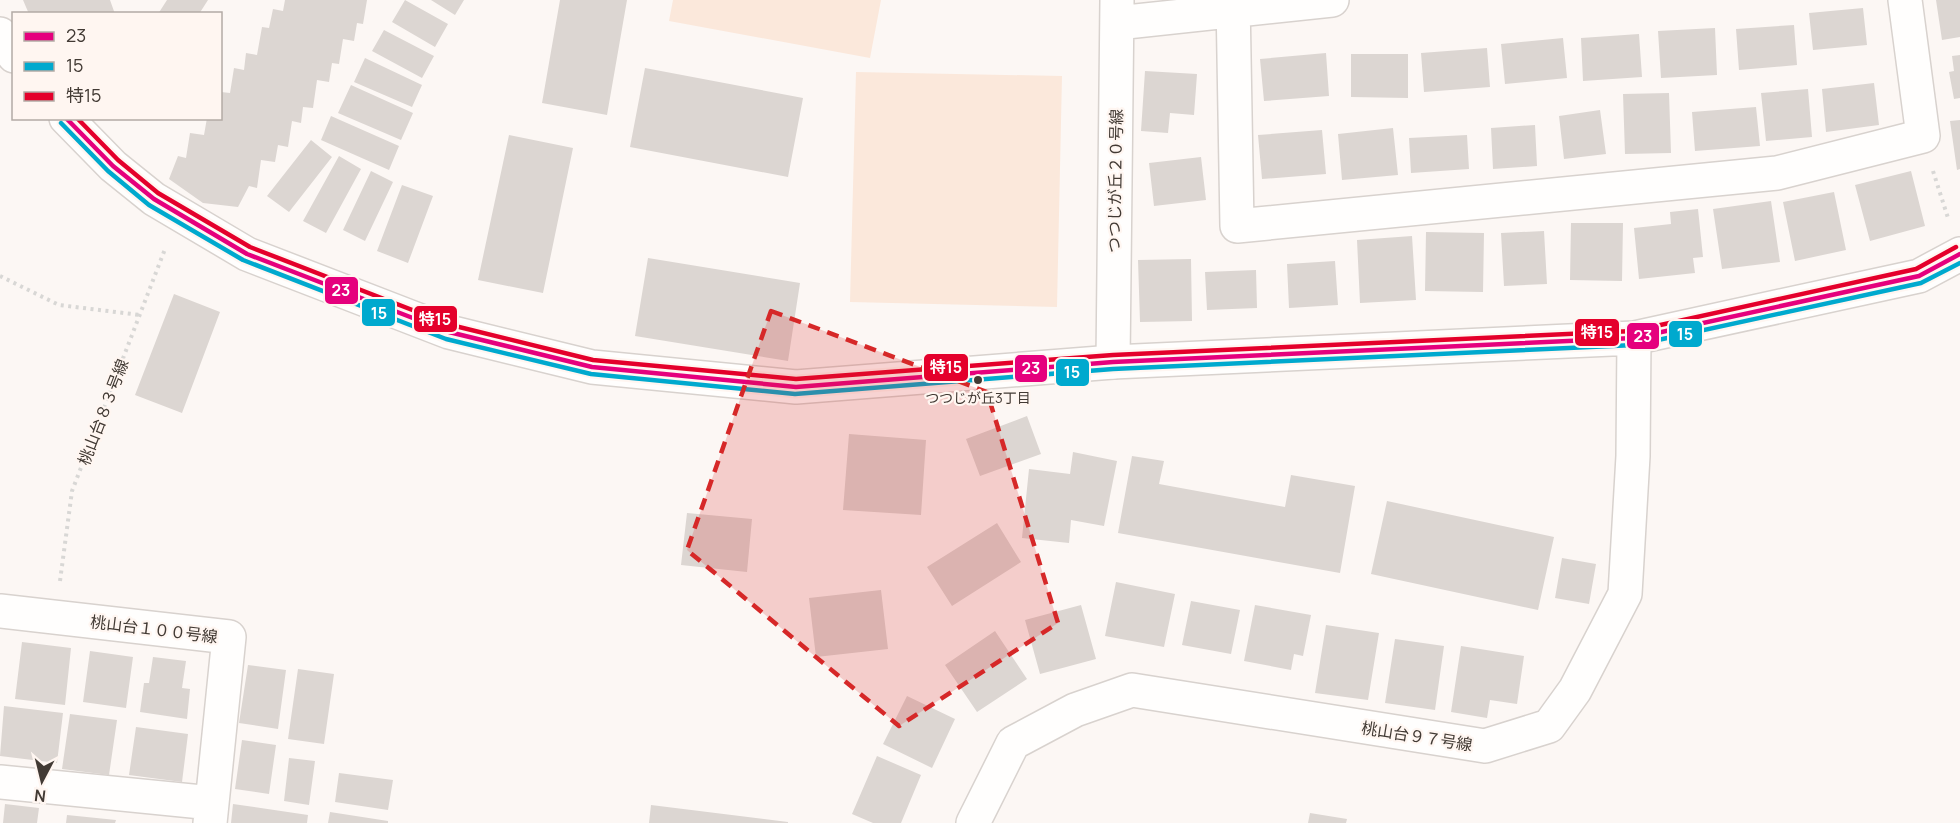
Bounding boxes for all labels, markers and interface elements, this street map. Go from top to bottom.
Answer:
legend [12,12,222,120]
text: 23 [66,23,86,47]
text: 15 [66,53,83,77]
text: 特15 [66,83,101,107]
street label: つつじが丘２０号線 [1103,109,1127,253]
line badge: 23 [324,276,359,305]
text: 23 [332,279,350,301]
line badge: 15 [361,298,396,327]
text: 15 [371,302,387,324]
line badge: 特15 [413,305,458,333]
text: 特15 [419,308,451,330]
line badge: 特15 [1574,318,1620,347]
line badge: 15 [1668,320,1703,348]
text: 特15 [1581,321,1613,343]
line badge: 23 [1626,322,1660,350]
text: 15 [1677,323,1693,345]
text: 23 [1634,325,1652,347]
line badge: 特15 [923,353,969,382]
line badge: 23 [1014,354,1048,383]
street label: 桃山台８３号線 [73,356,133,468]
text: 特15 [930,356,962,378]
text: 23 [1022,357,1040,379]
line badge: 15 [1055,358,1090,387]
text: 15 [1064,361,1080,383]
marker: つつじが丘3丁目 [972,374,984,386]
place label: つつじが丘3丁目 [925,388,1031,407]
street label: 桃山台１００号線 [89,610,219,648]
street label: 桃山台９７号線 [1360,716,1474,756]
north arrow [12,751,72,811]
text: N [33,784,47,808]

